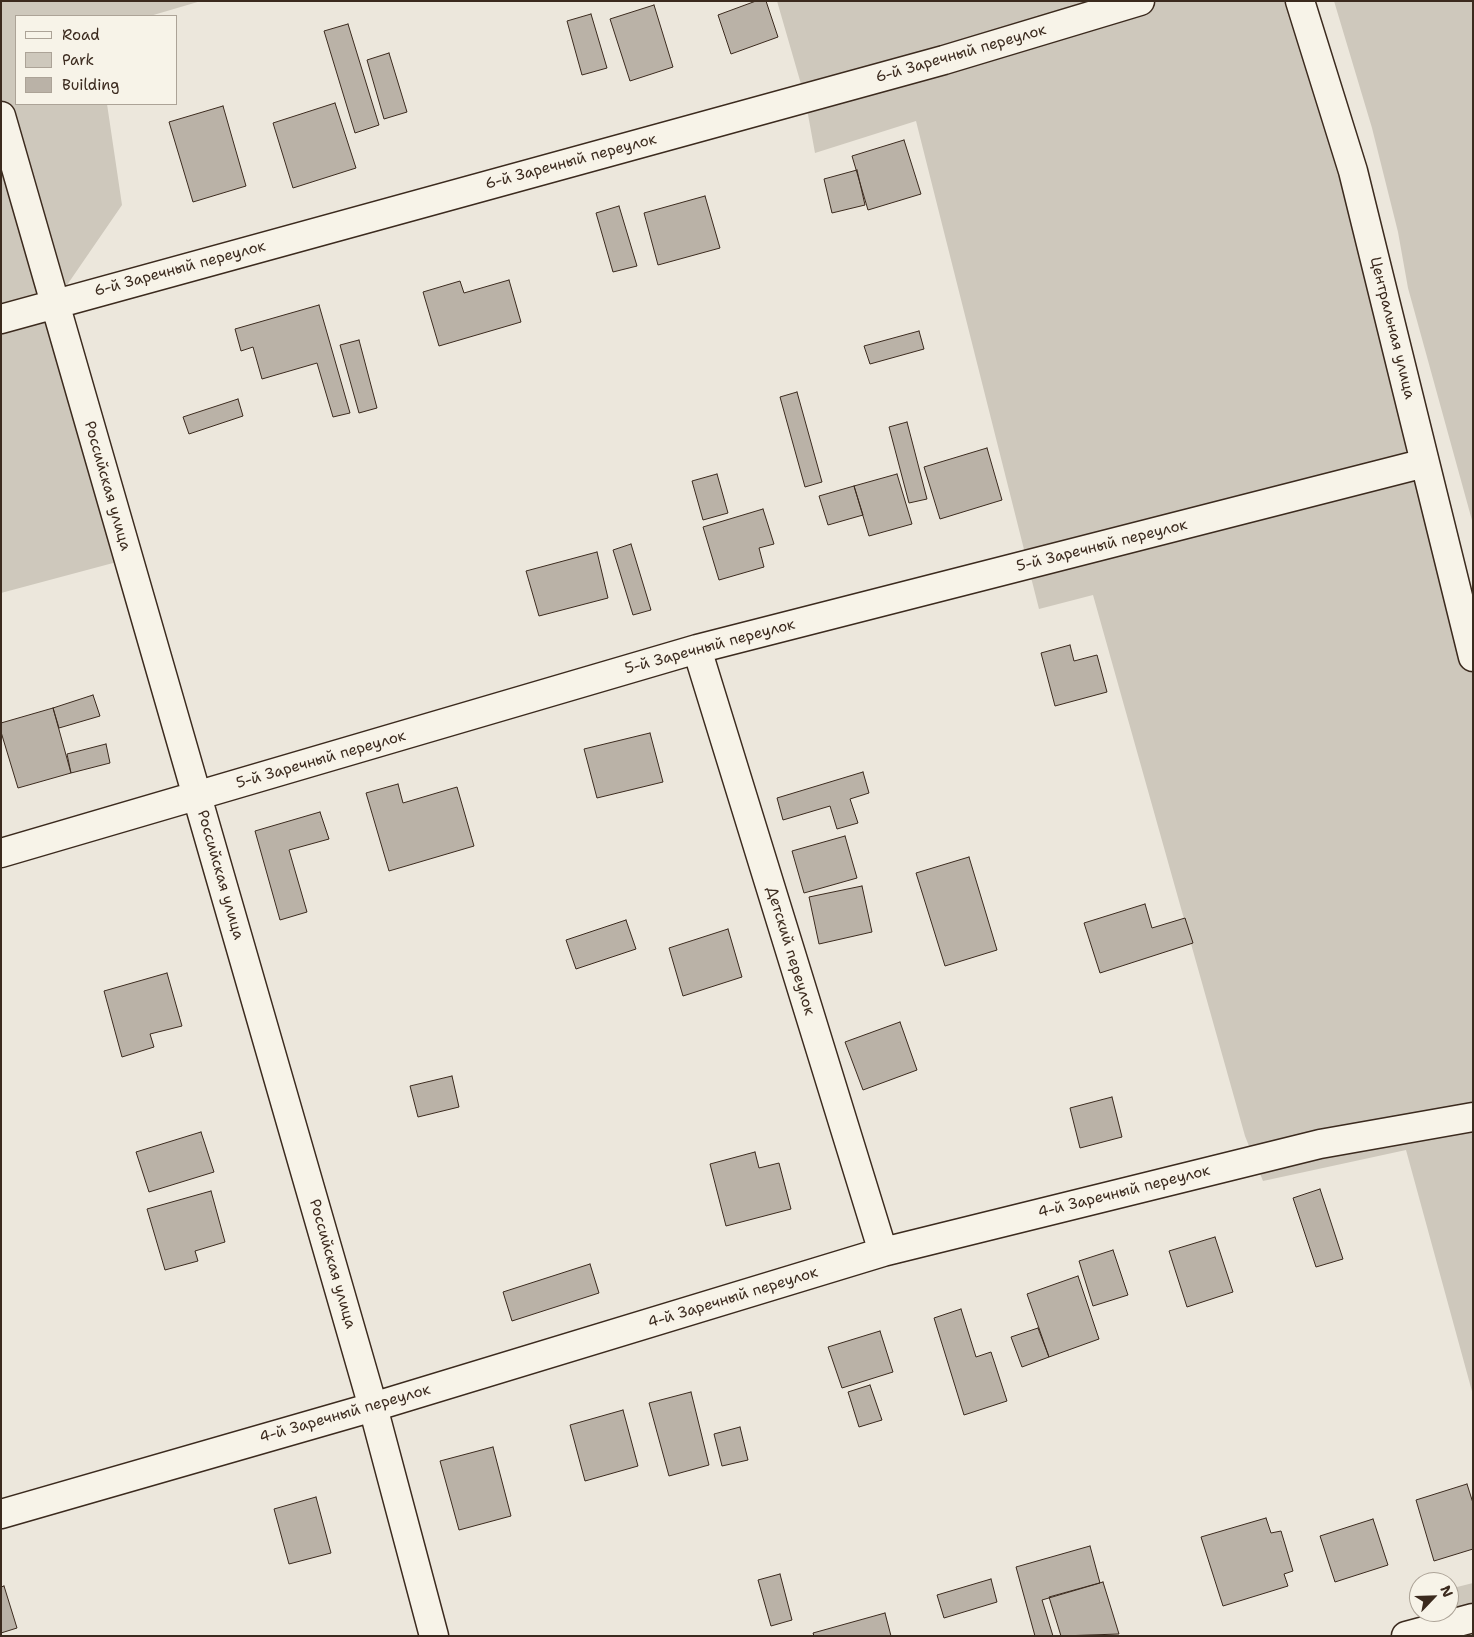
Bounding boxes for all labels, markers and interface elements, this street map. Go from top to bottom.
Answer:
legend [15,15,178,105]
street label: 6-й Заречный переулок [874,21,1048,87]
text: Road [62,25,100,45]
text: Park [62,50,94,70]
text: Building [62,75,119,95]
street label: 6-й Заречный переулок [483,130,659,194]
street label: 6-й Заречный переулок [92,237,268,301]
street label: Центральная улица [1366,255,1418,401]
street label: Российская улица [80,419,134,553]
street label: 5-й Заречный переулок [1015,516,1189,576]
street label: 5-й Заречный переулок [623,616,797,678]
street label: 5-й Заречный переулок [234,727,408,793]
street label: Российская улица [193,808,247,942]
street label: Детский переулок [762,885,818,1017]
street label: 4-й Заречный переулок [1036,1162,1212,1222]
street label: Российская улица [305,1197,359,1331]
street label: 4-й Заречный переулок [646,1264,820,1332]
street label: 4-й Заречный переулок [258,1381,432,1447]
north arrow [1409,1572,1459,1622]
text: N [1436,1583,1457,1600]

